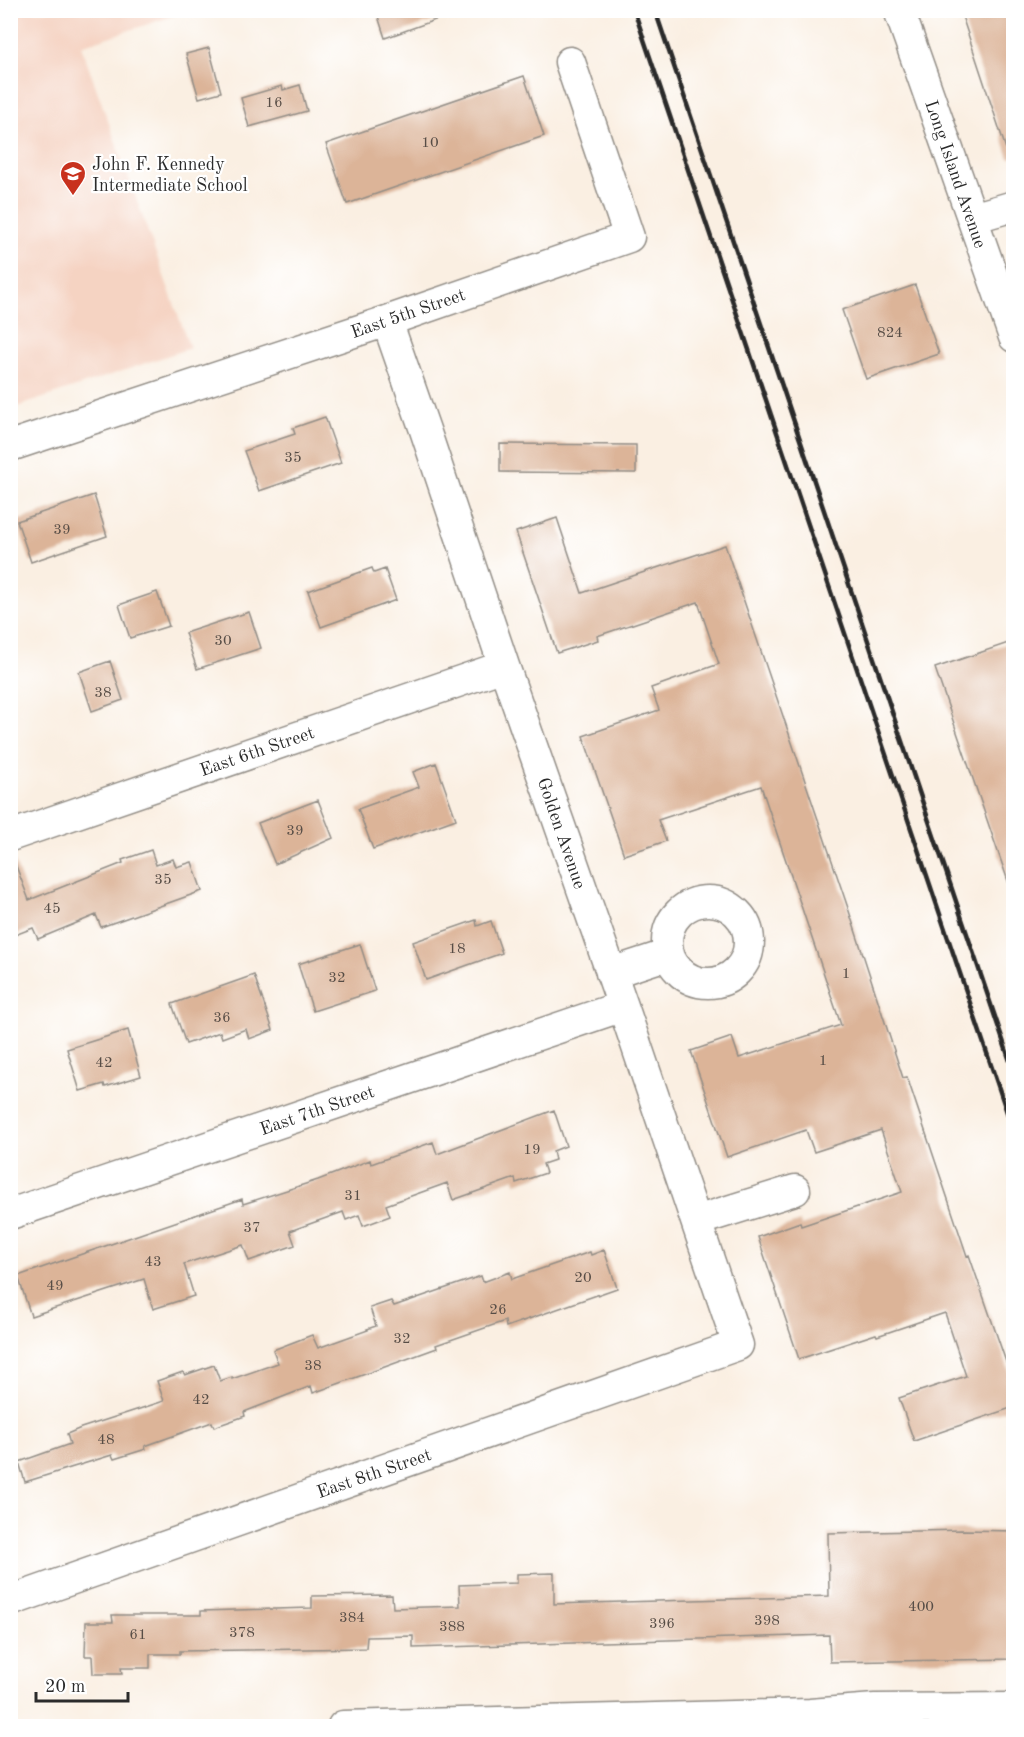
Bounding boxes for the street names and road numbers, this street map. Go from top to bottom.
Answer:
street label: Long Island Avenue [921,98,989,251]
street label: East 5th Street [349,286,468,342]
street label: East 6th Street [198,724,317,780]
street label: Golden Avenue [534,775,589,891]
street label: East 7th Street [258,1083,377,1139]
street label: East 8th Street [315,1446,434,1502]

